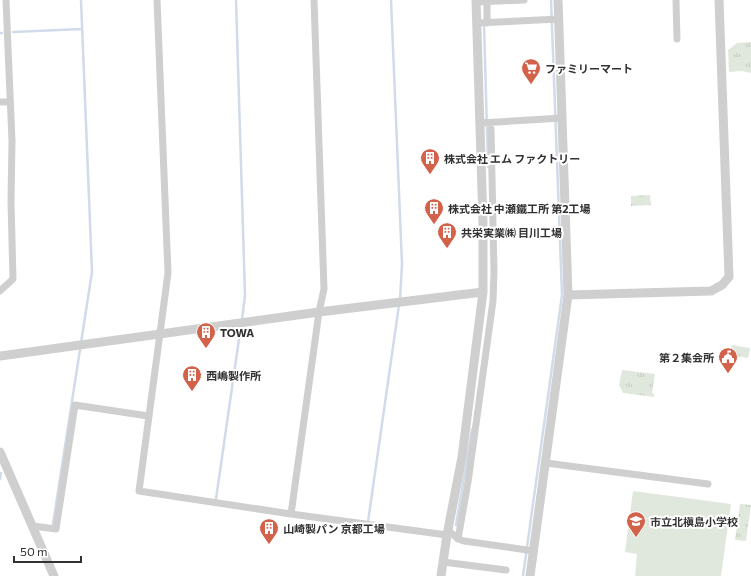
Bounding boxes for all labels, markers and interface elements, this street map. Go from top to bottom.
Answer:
supermarket icon: ファミリーマート [520,57,542,85]
place label: ファミリーマート [545,62,633,75]
building icon: 株式会社 エム ファクトリー [419,147,441,175]
place label: 株式会社 エム ファクトリー [444,152,580,165]
building icon: 株式会社 中瀬鐵工所 第2工場 [423,197,445,225]
place label: 株式会社 中瀬鐵工所 第2工場 [448,202,590,215]
building icon: 共栄実業㈱ 目川工場 [436,221,458,249]
place label: 共栄実業㈱ 目川工場 [461,226,562,239]
building icon: TOWA [195,321,217,349]
place label: TOWA [220,326,254,339]
public building icon: 第２集会所 [717,346,739,374]
place label: 第２集会所 [659,351,714,364]
building icon: 西嶋製作所 [181,364,203,392]
place label: 西嶋製作所 [206,369,261,382]
school or university icon: 市立北槇島小学校 [625,510,647,538]
place label: 市立北槇島小学校 [650,515,738,528]
building icon: 山崎製パン 京都工場 [258,517,280,545]
place label: 山崎製パン 京都工場 [283,522,385,535]
scale bar [14,538,81,564]
text: 50 m [20,544,48,558]

